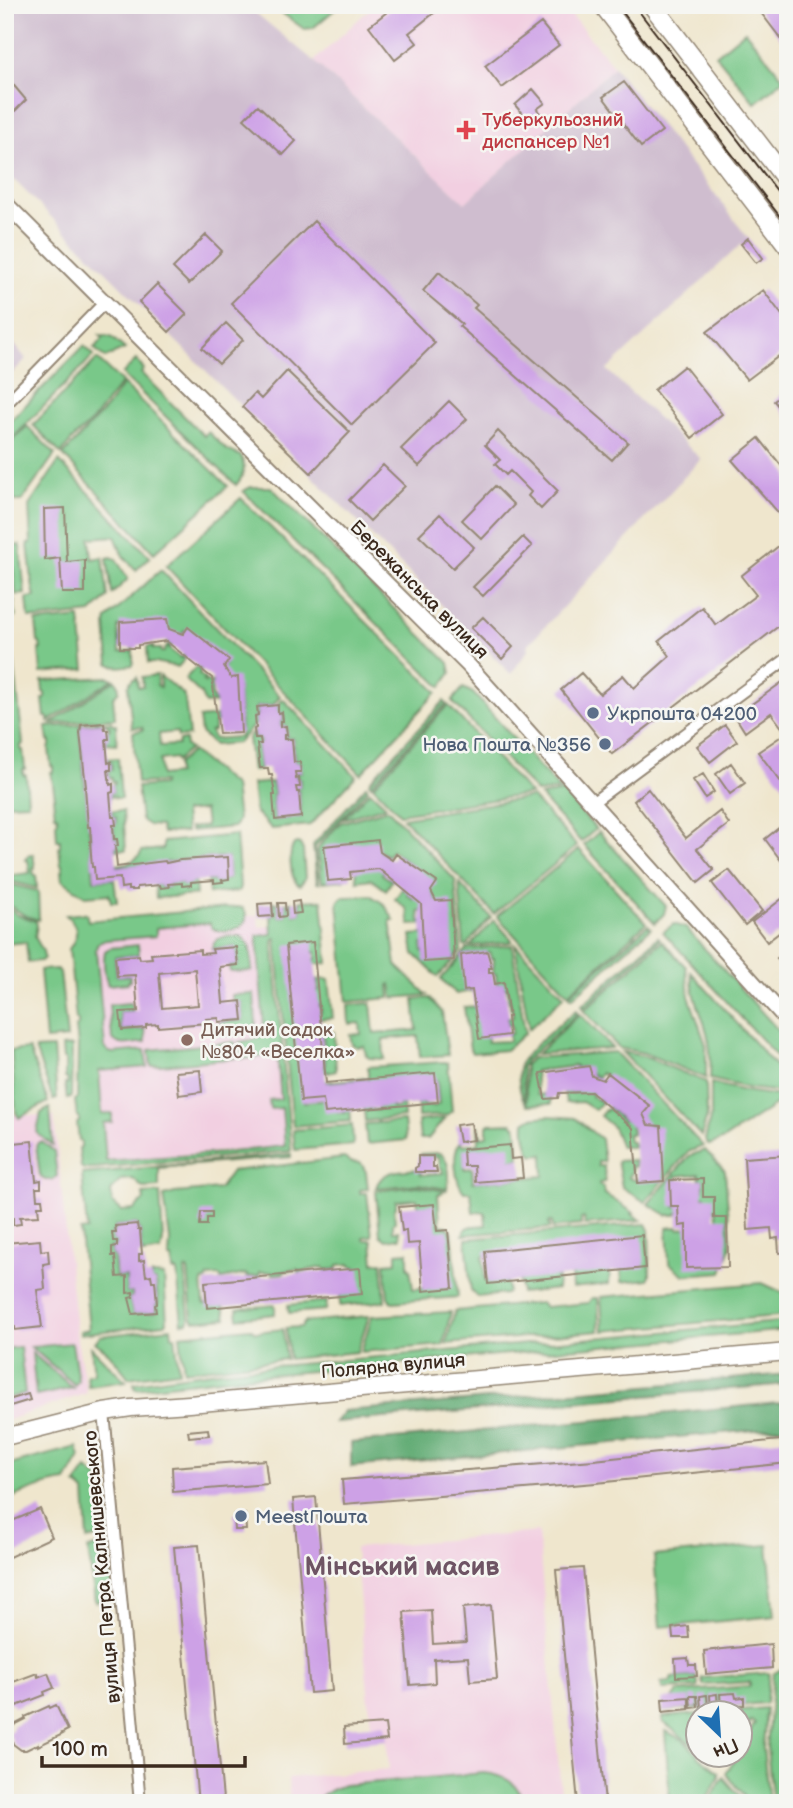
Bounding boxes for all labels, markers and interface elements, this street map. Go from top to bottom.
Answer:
place label: Туберкульозний диспансер №1 [482,109,624,154]
marker: Туберкульозний диспансер №1 [456,120,476,140]
street label: Бережанська вулиця [345,516,493,664]
place label: Укрпошта 04200 [607,703,757,726]
marker: Укрпошта 04200 [585,705,601,721]
place label: Нова Пошта №356 [423,734,591,757]
marker: Нова Пошта №356 [597,736,613,752]
place label: Дитячий садок №804 «Веселка» [201,1019,355,1064]
marker: Дитячий садок №804 «Веселка» [179,1032,195,1048]
street label: Полярна вулиця [320,1349,466,1384]
street label: вулиця Петра Калнишевського [79,1429,126,1704]
place label: MeestПошта [255,1506,368,1529]
marker: MeestПошта [233,1508,249,1524]
district label: Мінський масив [304,1552,500,1583]
north arrow [684,1700,754,1770]
scale bar [42,1724,245,1768]
text: Пн [709,1732,742,1764]
text: 100 m [52,1737,108,1762]

